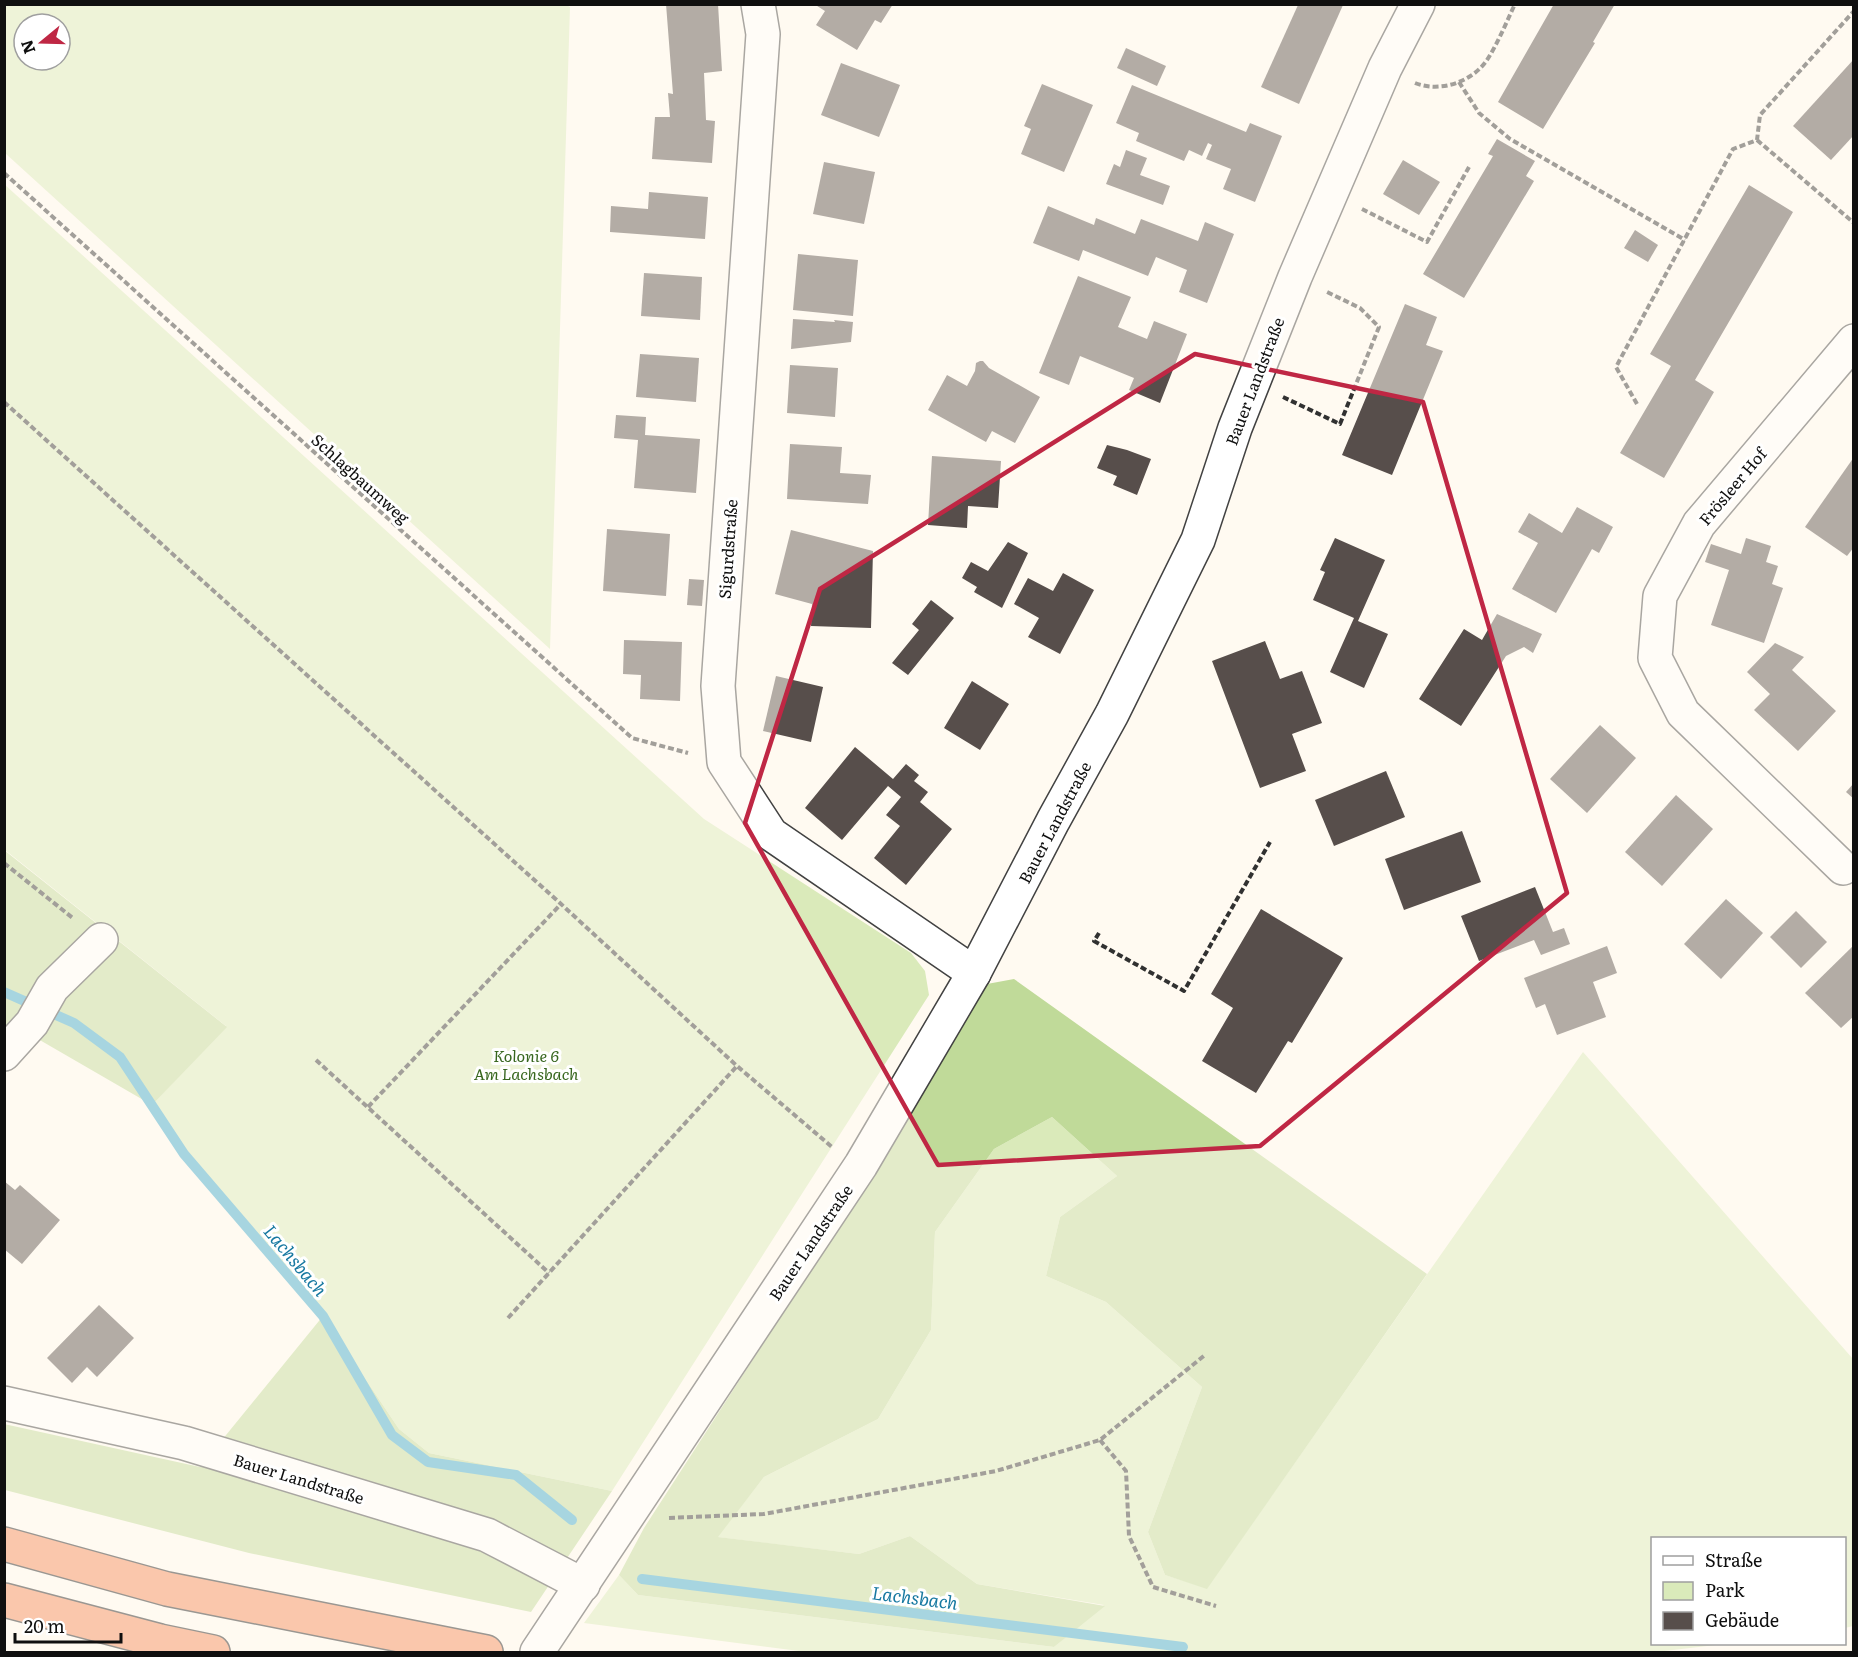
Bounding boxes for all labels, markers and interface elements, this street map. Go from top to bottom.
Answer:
north arrow [12,12,72,72]
text: N [13,37,40,57]
street label: Bauer Landstraße [1219,314,1289,448]
street label: Schlagbaumweg [307,427,415,529]
street label: Frösleer Hof [1692,441,1773,530]
street label: Sigurdstraße [712,498,742,600]
street label: Bauer Landstraße [1012,757,1096,887]
park label: Kolonie 6 Am Lachsbach [474,1043,579,1085]
street label: Bauer Landstraße [762,1179,858,1305]
water label: Lachsbach [258,1218,334,1302]
street label: Bauer Landstraße [231,1447,367,1509]
legend [1651,1537,1846,1645]
text: Straße [1705,1546,1762,1573]
text: Park [1705,1576,1746,1603]
water label: Lachsbach [871,1578,960,1616]
scale bar [15,1606,122,1644]
text: Gebäude [1705,1606,1779,1633]
text: 20 m [24,1612,65,1639]

